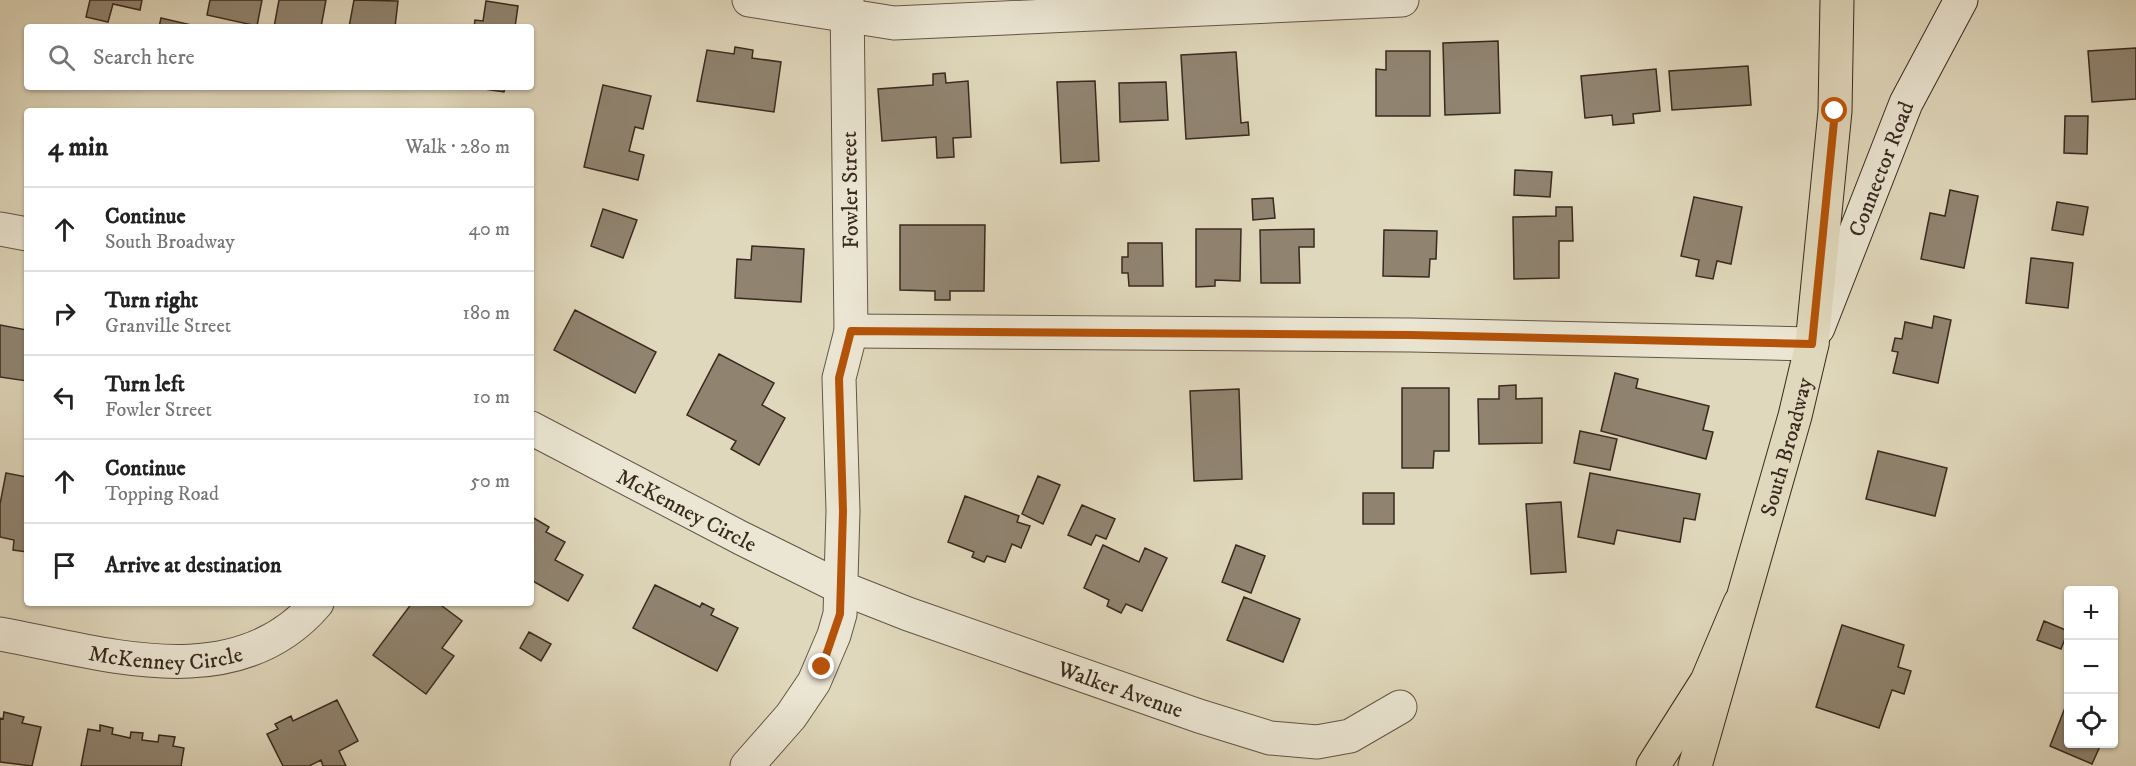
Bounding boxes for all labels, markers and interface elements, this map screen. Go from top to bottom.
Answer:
search box [24,24,534,90]
icon: search [45,41,78,74]
text: Search here [93,44,195,71]
route start [1821,97,1847,123]
street label: Connector Road [1843,98,1920,241]
text: 4 min [48,131,108,164]
street label: Fowler Street [836,131,865,249]
text: Walk · 280 m [405,135,510,160]
text: Continue [105,203,186,230]
icon: ahead [48,213,81,246]
text: 40 m [468,217,510,242]
text: South Broadway [105,230,235,255]
text: Turn right [105,287,198,314]
icon: right [48,297,81,330]
text: 180 m [463,301,510,326]
text: Granville Street [105,314,231,339]
text: Turn left [105,371,185,398]
street label: South Broadway [1755,374,1819,520]
icon: left [48,381,81,414]
text: 10 m [473,385,510,410]
text: Fowler Street [105,398,212,423]
text: Continue [105,455,186,482]
street label: McKenney Circle [612,463,761,559]
icon: ahead [48,465,81,498]
text: 50 m [470,469,510,494]
text: Topping Road [105,482,219,507]
icon: arrive [48,549,81,582]
text: Arrive at destination [105,552,282,579]
map controls [2064,586,2118,748]
button: + [2064,586,2118,640]
street label: McKenney Circle [87,640,246,676]
button: − [2064,640,2118,694]
route end [808,653,834,679]
street label: Walker Avenue [1053,655,1186,724]
button: locate [2064,694,2118,748]

